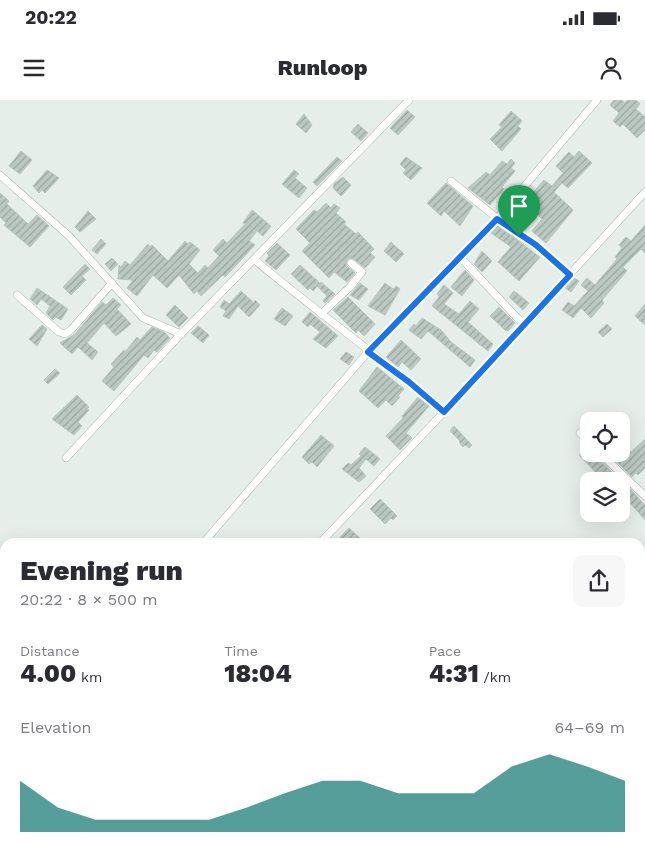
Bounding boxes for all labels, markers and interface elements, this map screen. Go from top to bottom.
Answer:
text: 20:22 [25,6,77,29]
icon: menu [20,54,48,82]
icon: person [597,54,625,82]
text: Runloop [277,55,368,80]
pin [498,185,540,236]
icon: arrive [505,192,533,220]
map controls [580,412,630,522]
button: locate [580,412,630,462]
button: layers [580,472,630,522]
text: Evening run [20,554,183,587]
button: share [573,555,625,607]
text: 20:22 · 8 × 500 m [20,590,158,609]
text: Distance [20,643,80,659]
text: Time [224,643,258,659]
text: Pace [429,643,461,659]
text: 4.00 [20,659,76,688]
text: 18:04 [224,659,292,688]
text: 4:31 [429,659,479,688]
text: km [76,669,102,685]
text: /km [479,669,511,685]
text: Elevation [20,718,91,737]
text: 64–69 m [555,718,625,737]

